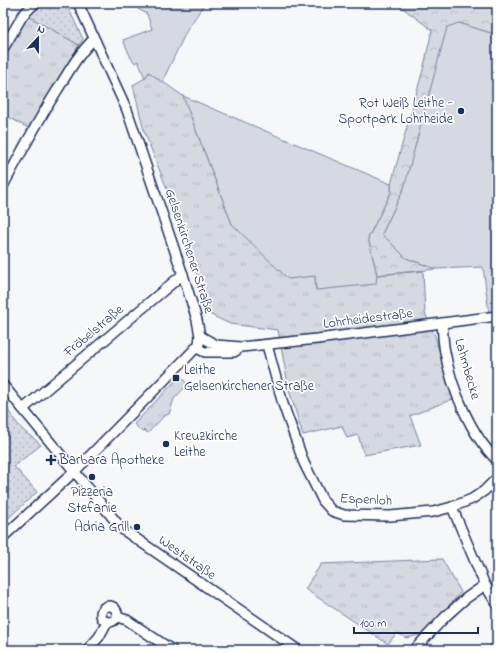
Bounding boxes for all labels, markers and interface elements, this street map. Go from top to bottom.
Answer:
north arrow [18,18,58,58]
text: N [35,21,48,38]
place label: Rot Weiß Leithe - Sportpark Lohrheide [338,93,454,130]
marker: Rot Weiß Leithe - Sportpark Lohrheide [456,106,466,116]
street label: Gelsenkirchener Straße [159,186,219,317]
street label: Fröbelstraße [59,299,129,363]
street label: Lohrheidestraße [322,303,415,335]
street label: Lahmbecke [448,336,486,403]
place label: Leithe Gelsenkirchener Straße [184,360,315,397]
marker: Leithe Gelsenkirchener Straße [171,373,181,383]
place label: Kreuzkirche Leithe [174,426,238,463]
marker: Kreuzkirche Leithe [161,439,171,449]
place label: Barbara Apotheke [58,450,165,471]
marker: Barbara Apotheke [46,455,56,465]
marker: Pizzeria Stefanie [87,472,97,482]
place label: Pizzeria Stefanie [67,482,118,519]
street label: Espenloh [339,488,393,512]
place label: Adria Grill [74,517,129,538]
marker: Adria Grill [132,522,142,532]
street label: Weststraße [154,530,221,586]
scale bar [354,609,478,635]
text: 100 m [360,615,387,633]

